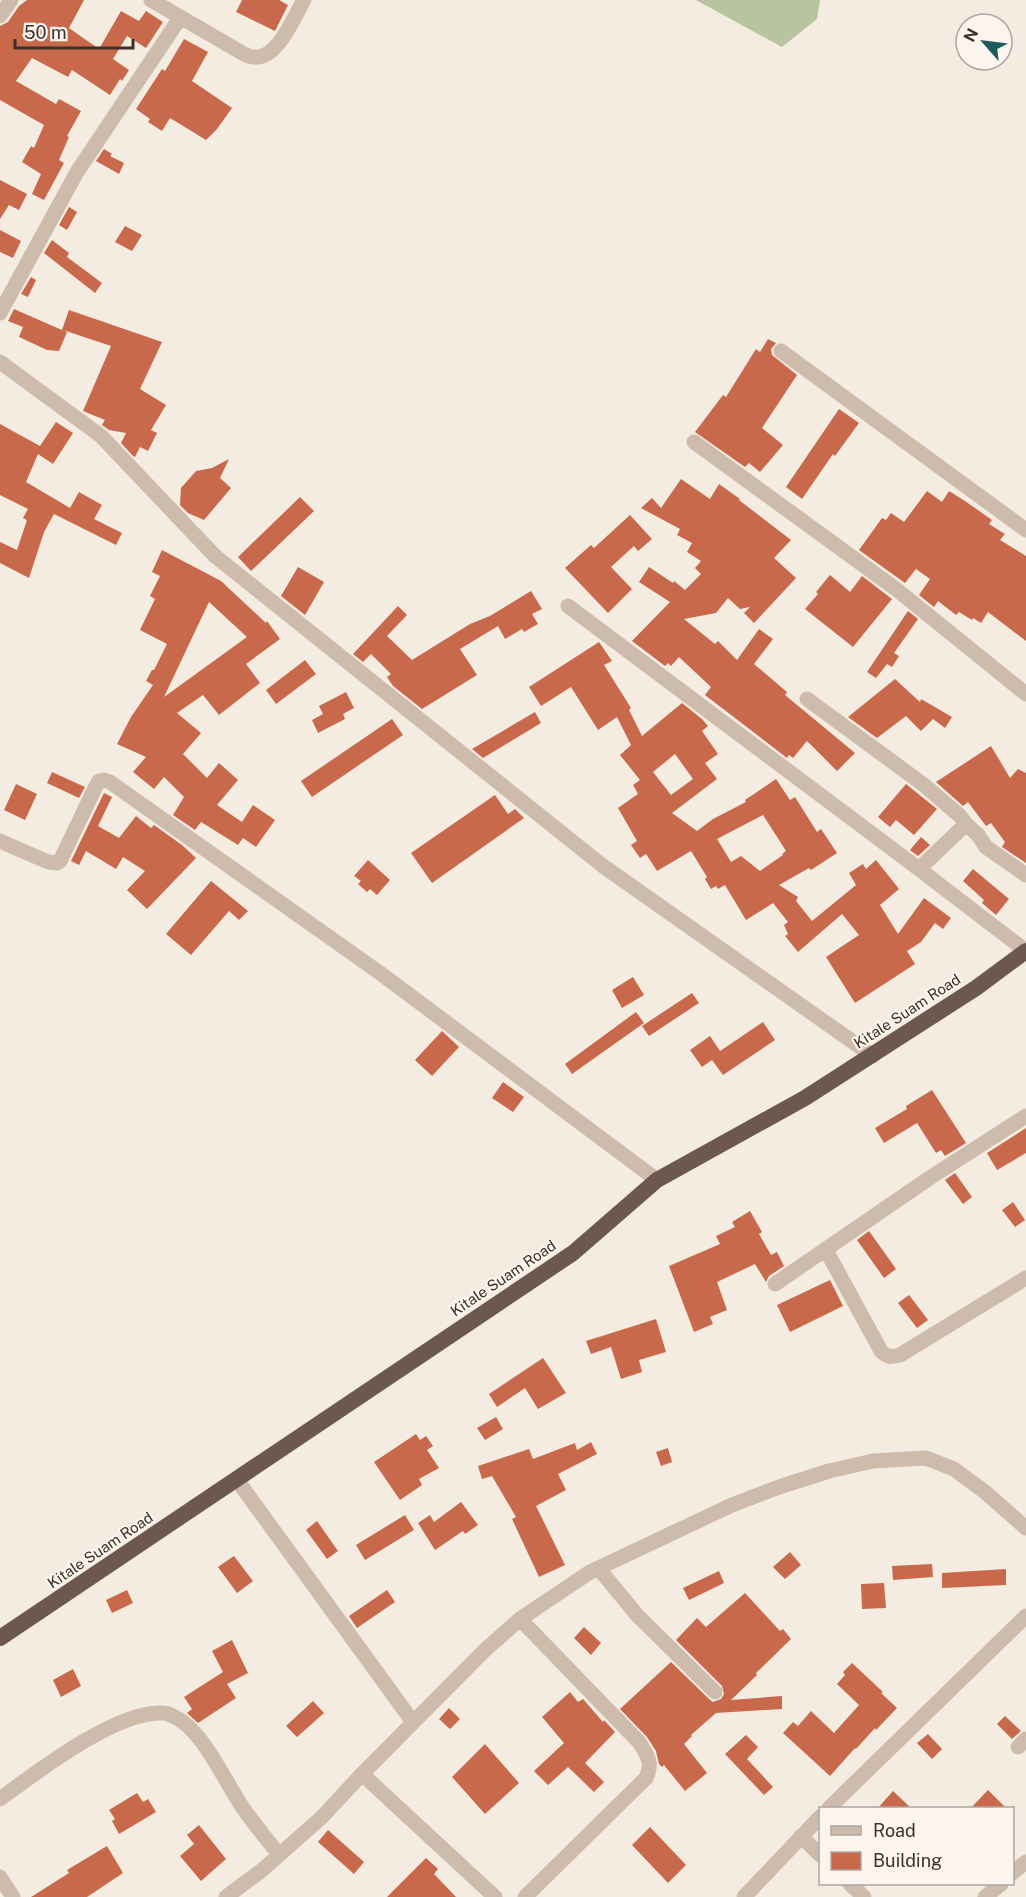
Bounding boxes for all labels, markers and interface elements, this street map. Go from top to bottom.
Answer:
scale bar [15,12,134,50]
north arrow [954,12,1014,72]
text: 50 m [24,22,67,43]
text: N [960,25,983,45]
street label: Kitale Suam Road [851,970,963,1052]
street label: Kitale Suam Road [447,1236,559,1320]
street label: Kitale Suam Road [44,1508,156,1592]
legend [819,1807,1014,1885]
text: Road [873,1820,916,1841]
text: Building [873,1850,942,1871]

